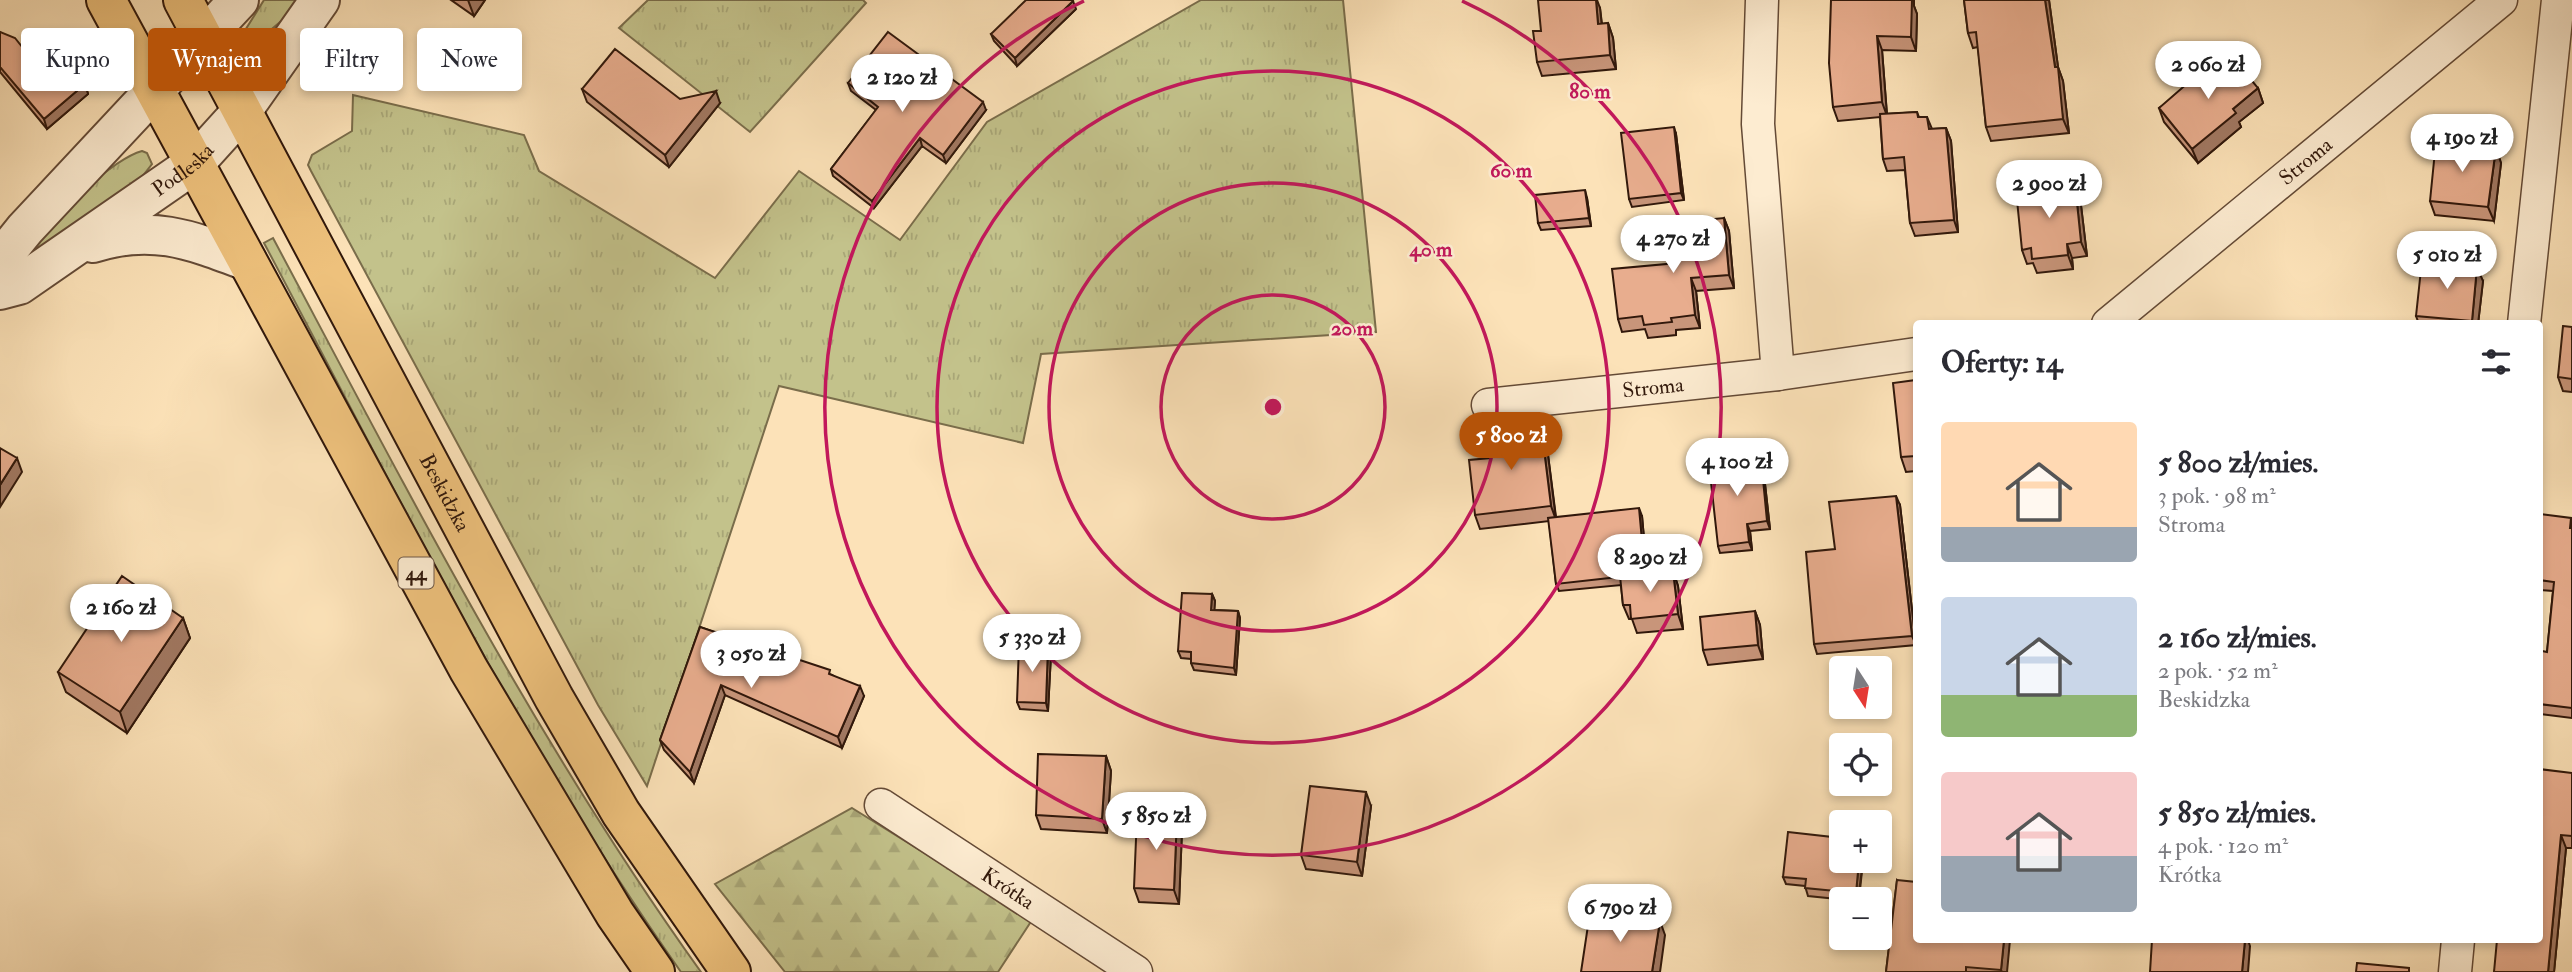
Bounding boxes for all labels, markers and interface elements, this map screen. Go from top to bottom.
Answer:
chip: Kupno [21,28,134,91]
chip: Wynajem [148,28,286,91]
chip: Filtry [300,28,403,91]
chip: Nowe [417,28,522,91]
pin: 2 060 zł [2136,42,2280,101]
text: 2 060 zł [2171,49,2245,78]
pin: 2 120 zł [830,54,974,114]
text: 2 120 zł [867,62,937,91]
text: 80 m [1569,78,1611,105]
pin: 4 190 zł [2390,114,2534,174]
text: 4 190 zł [2427,122,2497,151]
street label: Stroma [2274,131,2338,191]
street label: Podleska [147,138,220,203]
text: 60 m [1490,157,1533,184]
pin: 2 900 zł [1977,160,2121,220]
text: 2 900 zł [2012,168,2086,197]
pin: 4 270 zł [1601,216,1745,275]
text: 4 270 zł [1637,223,1709,252]
pin: 5 010 zł [2375,232,2519,291]
text: 40 m [1409,236,1453,263]
text: 5 010 zł [2413,239,2481,268]
text: 20 m [1331,315,1374,342]
icon: filters [2477,343,2515,381]
text: Oferty: 14 [1941,344,2062,381]
street label: Stroma [1621,371,1685,405]
centre of rings [1261,395,1285,419]
pin: 5 800 zł [1439,412,1583,472]
text: 5 800 zł [1475,420,1547,449]
pin: 4 100 zł [1665,438,1809,498]
text: 5 800 zł/mies. [2158,444,2318,481]
text: 4 100 zł [1702,446,1772,475]
street label: Beskidzka [413,449,476,537]
icon: home [1997,450,2081,534]
text: 3 pok. · 98 m² [2158,481,2276,510]
text: Stroma [2158,510,2225,539]
pin: 8 290 zł [1578,534,1722,594]
text: 8 290 zł [1614,542,1686,571]
road number: 44 [398,558,434,588]
pin: 2 160 zł [49,584,193,644]
text: 2 160 zł [86,592,156,621]
pin: 5 330 zł [960,614,1104,674]
text: 2 160 zł/mies. [2158,619,2317,656]
text: 5 330 zł [999,622,1065,651]
icon: home [1997,625,2081,709]
pin: 3 050 zł [679,630,823,690]
text: 3 050 zł [716,638,786,667]
north arrow [1829,656,1892,719]
map controls [1829,656,1892,950]
text: 2 pok. · 52 m² [2158,656,2278,685]
text: Beskidzka [2158,685,2250,714]
button: locate [1829,733,1892,796]
pin: 5 850 zł [1084,792,1228,852]
text: 5 850 zł/mies. [2158,794,2316,831]
text: 5 850 zł [1121,800,1191,829]
icon: home [1997,800,2081,884]
button: + [1829,810,1892,873]
text: 4 pok. · 120 m² [2158,831,2288,860]
text: Krótka [2158,860,2221,889]
street label: Krótka [976,862,1040,916]
pin: 6 790 zł [1548,884,1692,944]
button: − [1829,887,1892,950]
text: 6 790 zł [1584,892,1656,921]

